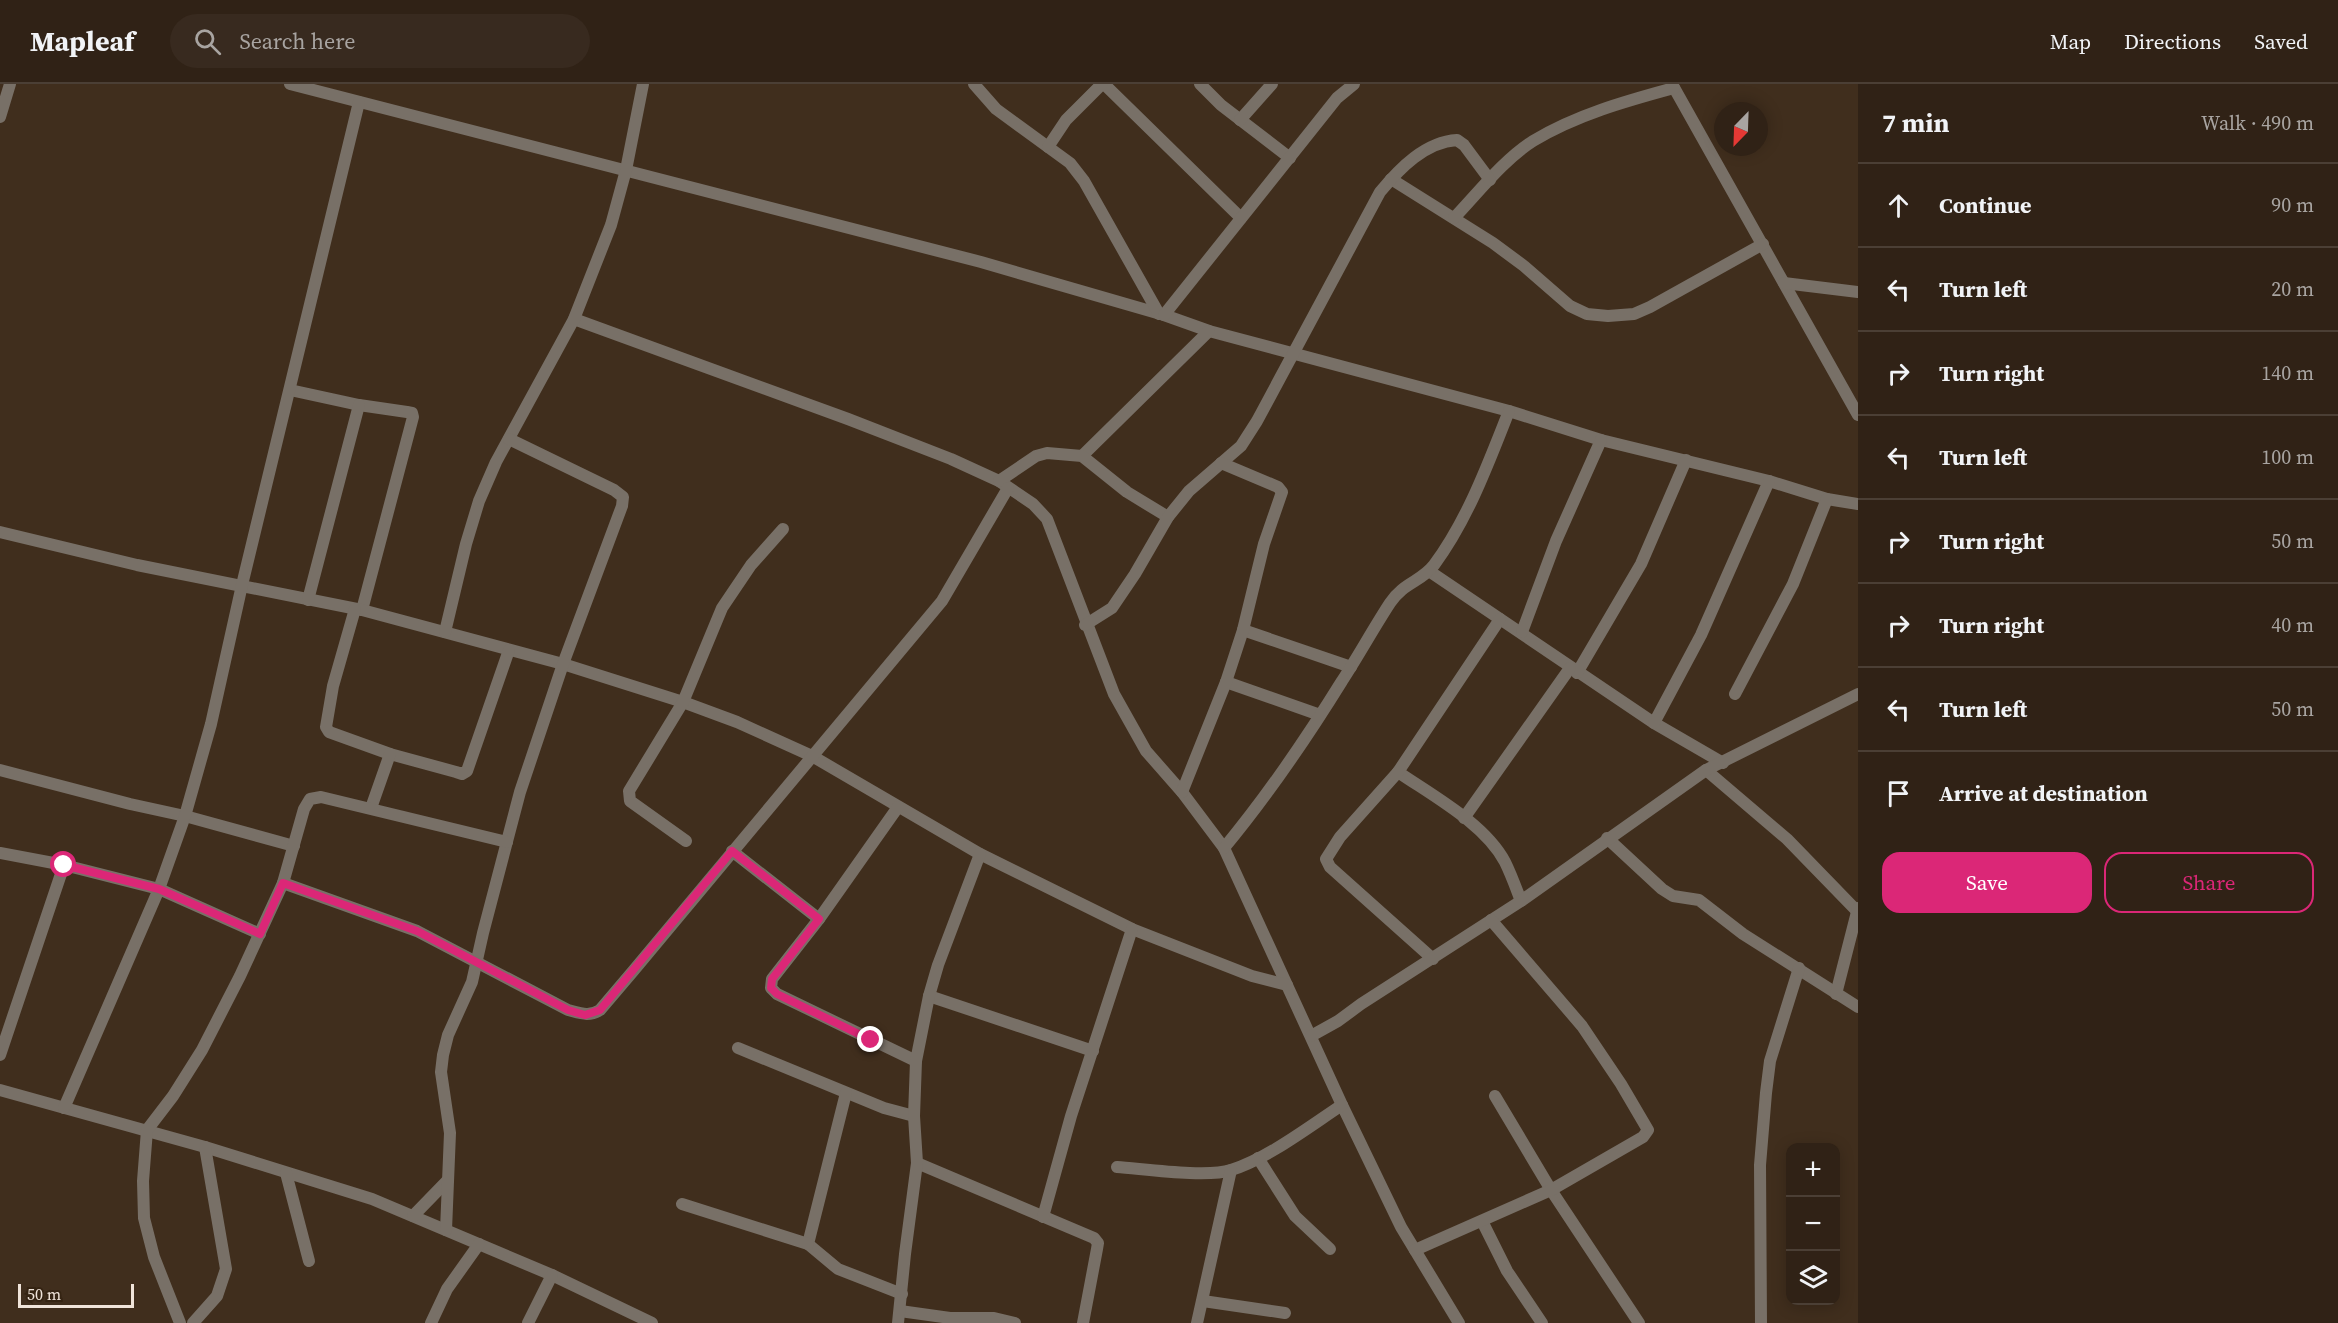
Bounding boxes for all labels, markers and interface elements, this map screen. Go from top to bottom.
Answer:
search box [170,14,590,68]
text: Mapleaf [30,22,134,60]
icon: search [191,25,224,58]
text: Search here [239,26,355,56]
text: Map [2050,27,2091,56]
text: Directions [2124,27,2221,56]
text: Saved [2254,27,2308,56]
north arrow [1714,102,1768,156]
text: 7 min [1882,105,1949,141]
text: Walk · 490 m [2201,109,2314,137]
icon: ahead [1882,189,1915,222]
text: Continue [1939,190,2032,220]
text: 90 m [2271,191,2314,219]
icon: left [1882,273,1915,306]
text: Turn left [1939,274,2027,304]
text: 20 m [2271,275,2314,303]
icon: right [1882,357,1915,390]
text: Turn right [1939,358,2044,388]
text: 140 m [2261,359,2314,387]
icon: left [1882,441,1915,474]
text: Turn left [1939,442,2027,472]
text: 100 m [2261,443,2314,471]
icon: right [1882,525,1915,558]
text: Turn right [1939,526,2044,556]
text: 50 m [2271,527,2314,555]
icon: right [1882,609,1915,642]
text: Turn right [1939,610,2044,640]
text: 40 m [2271,611,2314,639]
icon: left [1882,693,1915,726]
text: Turn left [1939,694,2027,724]
text: 50 m [2271,695,2314,723]
icon: arrive [1882,777,1915,810]
text: Arrive at destination [1939,778,2148,808]
route start [50,851,76,877]
button: Save [1882,852,2092,913]
button: Share [2104,852,2314,913]
route end [857,1026,883,1052]
map controls [1786,1143,1840,1305]
button: + [1786,1143,1840,1197]
button: − [1786,1197,1840,1251]
button: layers [1786,1251,1840,1305]
scale bar [18,1281,134,1308]
text: 50 m [27,1283,61,1305]

